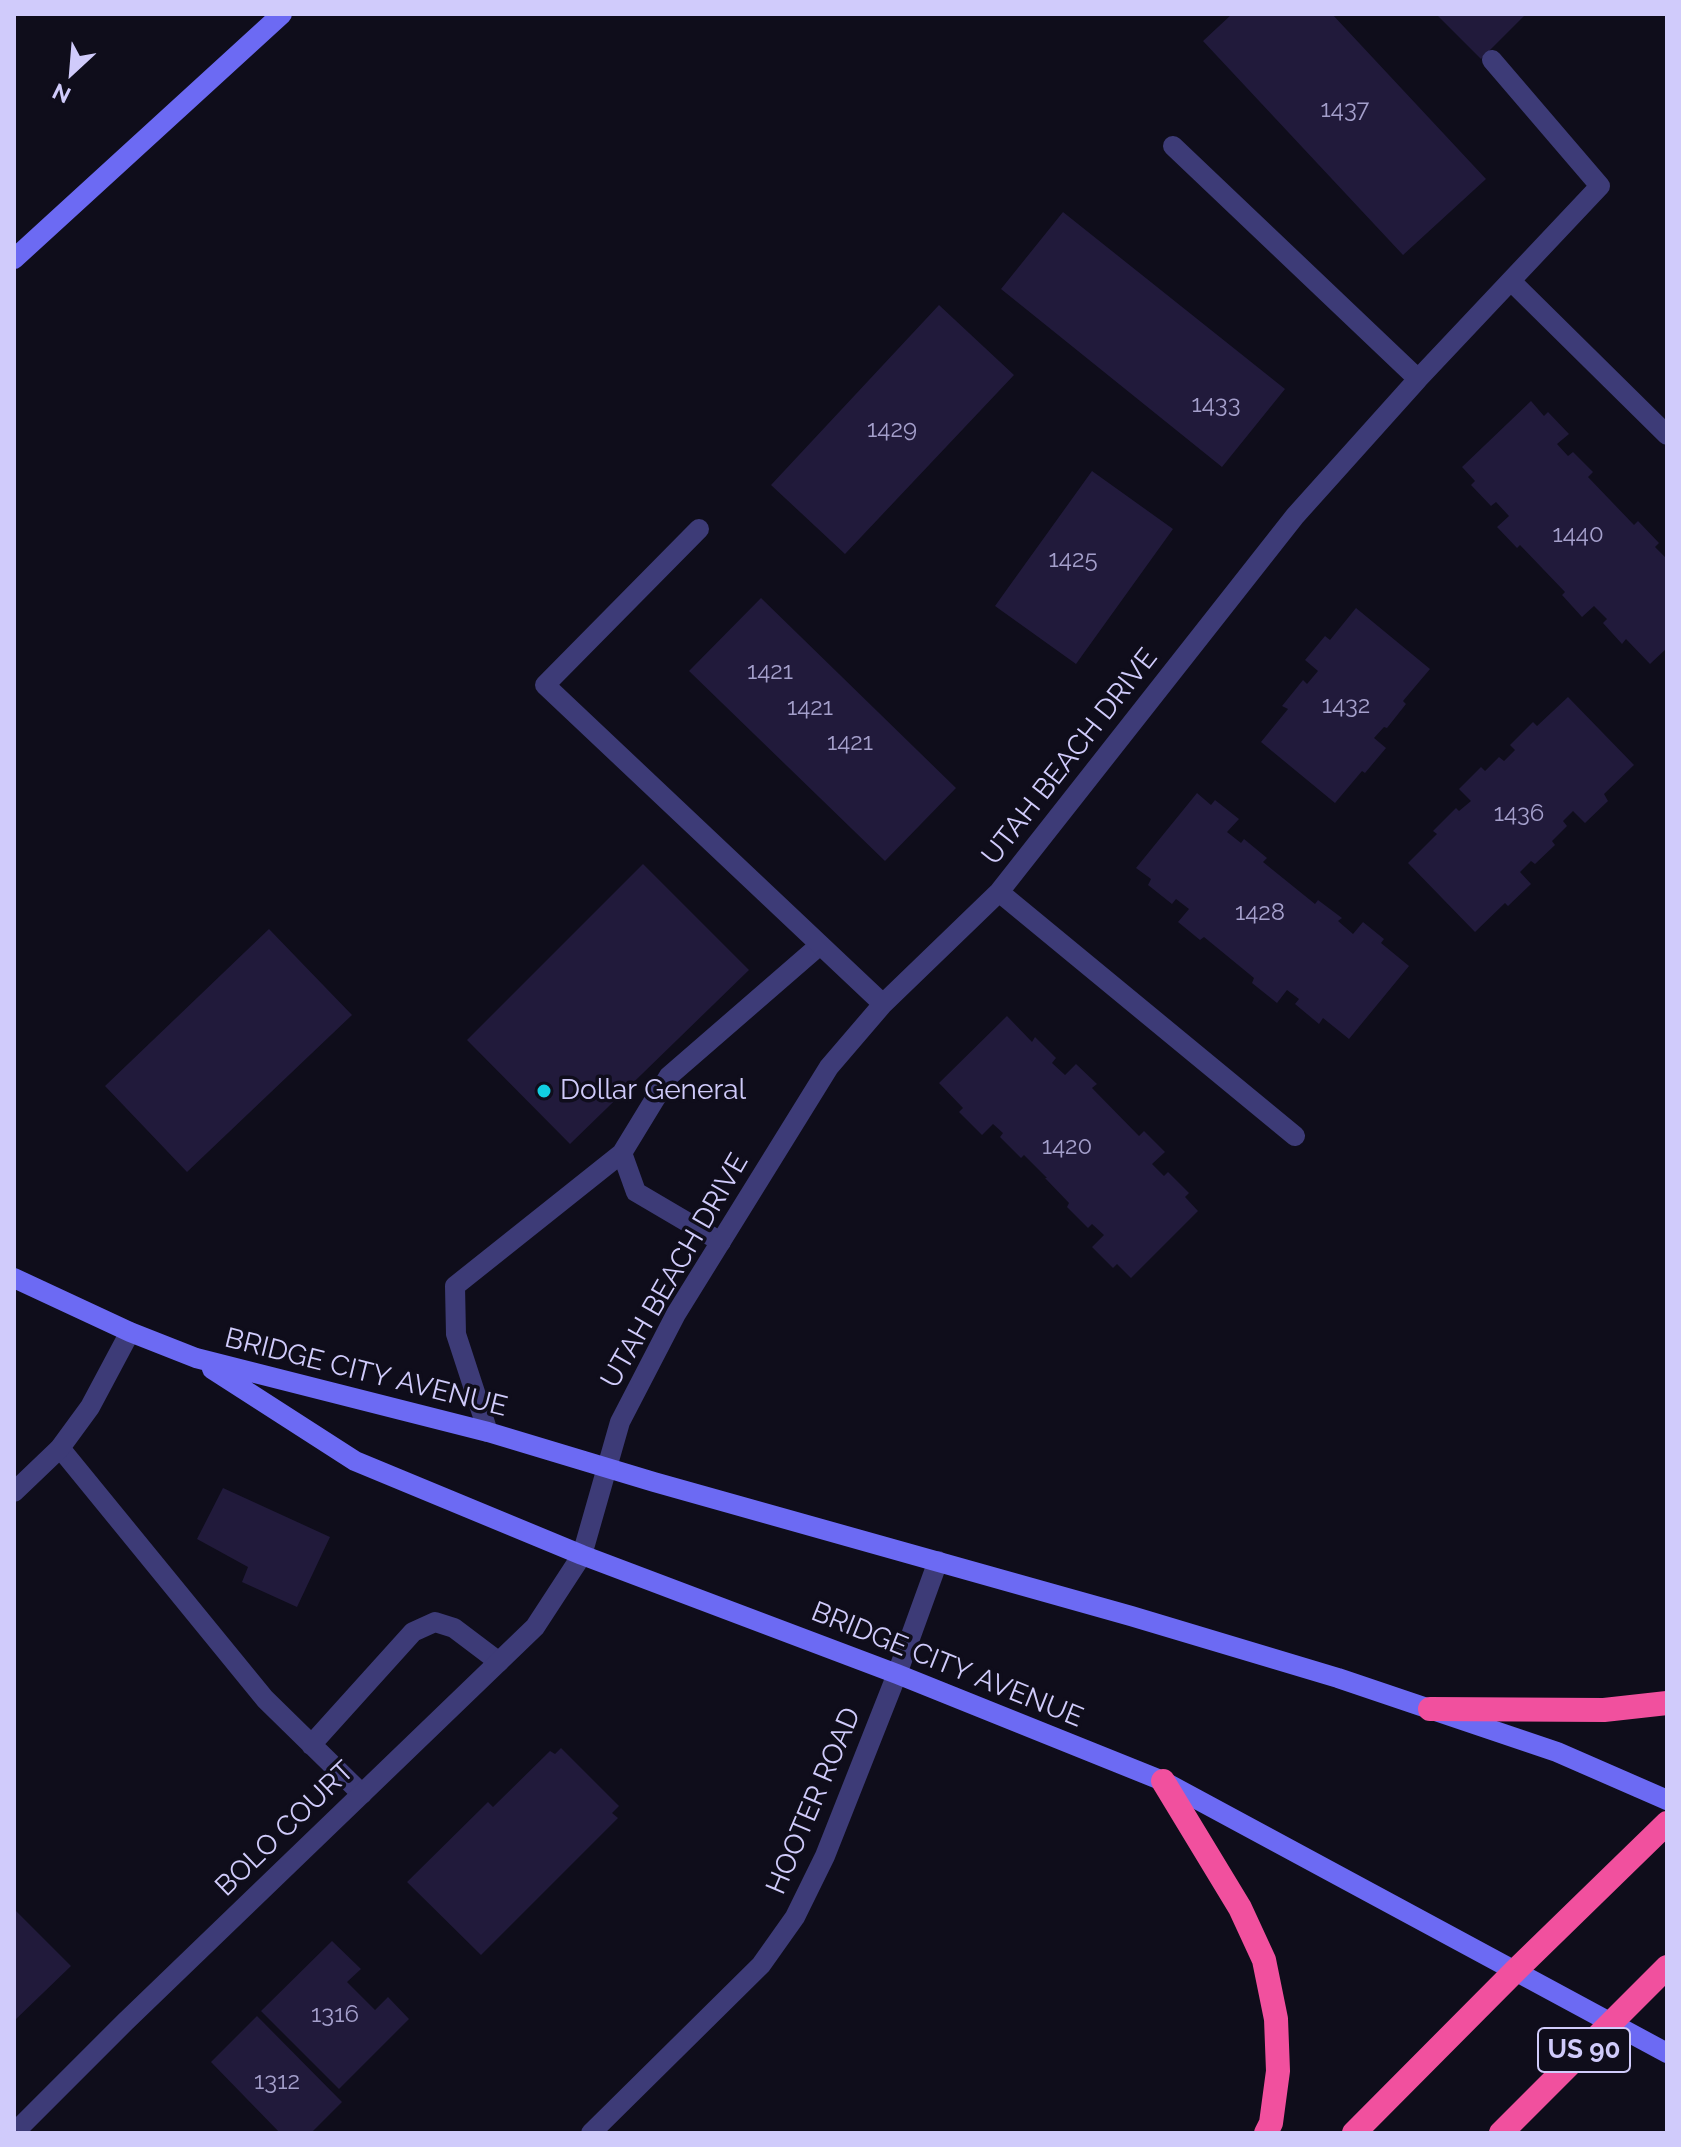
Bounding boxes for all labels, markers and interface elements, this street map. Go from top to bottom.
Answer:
north arrow [32,32,112,112]
text: N [48,78,75,109]
house number: 1437 [1321,96,1369,124]
house number: 1433 [1191,391,1241,419]
house number: 1429 [867,416,917,444]
house number: 1440 [1552,521,1604,549]
house number: 1425 [1049,546,1097,574]
street label: UTAH BEACH DRIVE [975,642,1165,872]
house number: 1421 [747,658,793,686]
house number: 1432 [1322,692,1370,720]
house number: 1421 [787,694,833,722]
house number: 1421 [827,729,873,757]
house number: 1436 [1494,800,1544,828]
house number: 1428 [1235,899,1285,927]
place label: Dollar General [560,1074,746,1108]
marker: Dollar General [535,1082,553,1100]
house number: 1420 [1042,1133,1092,1161]
street label: UTAH BEACH DRIVE [594,1148,756,1394]
street label: BRIDGE CITY AVENUE [221,1322,511,1424]
street label: BRIDGE CITY AVENUE [806,1595,1088,1735]
street label: HOOTER ROAD [760,1703,868,1899]
street label: BOLO COURT [209,1755,361,1903]
house number: 1316 [311,2001,359,2029]
road number: US 90 [1538,2028,1630,2072]
house number: 1312 [254,2068,300,2096]

